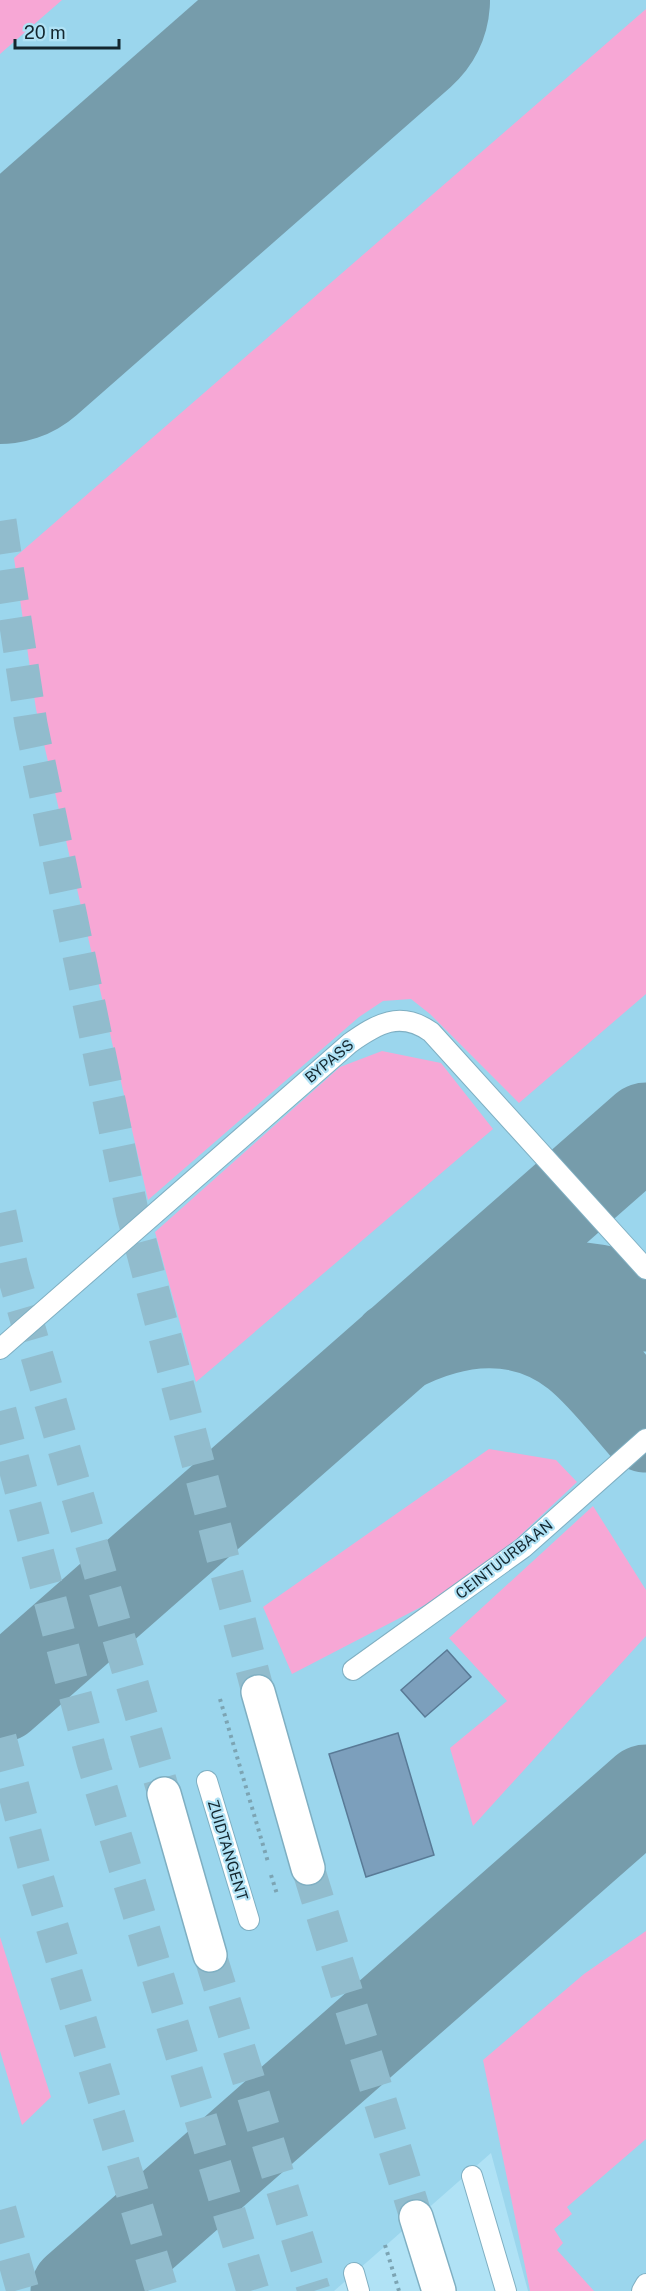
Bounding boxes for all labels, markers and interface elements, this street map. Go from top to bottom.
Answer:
scale bar [15,12,118,50]
text: 20 m [24,22,66,43]
street label: BYPASS [301,1036,357,1086]
street label: CEINTUURBAAN [452,1516,556,1602]
street label: ZUIDTANGENT [205,1798,251,1903]

